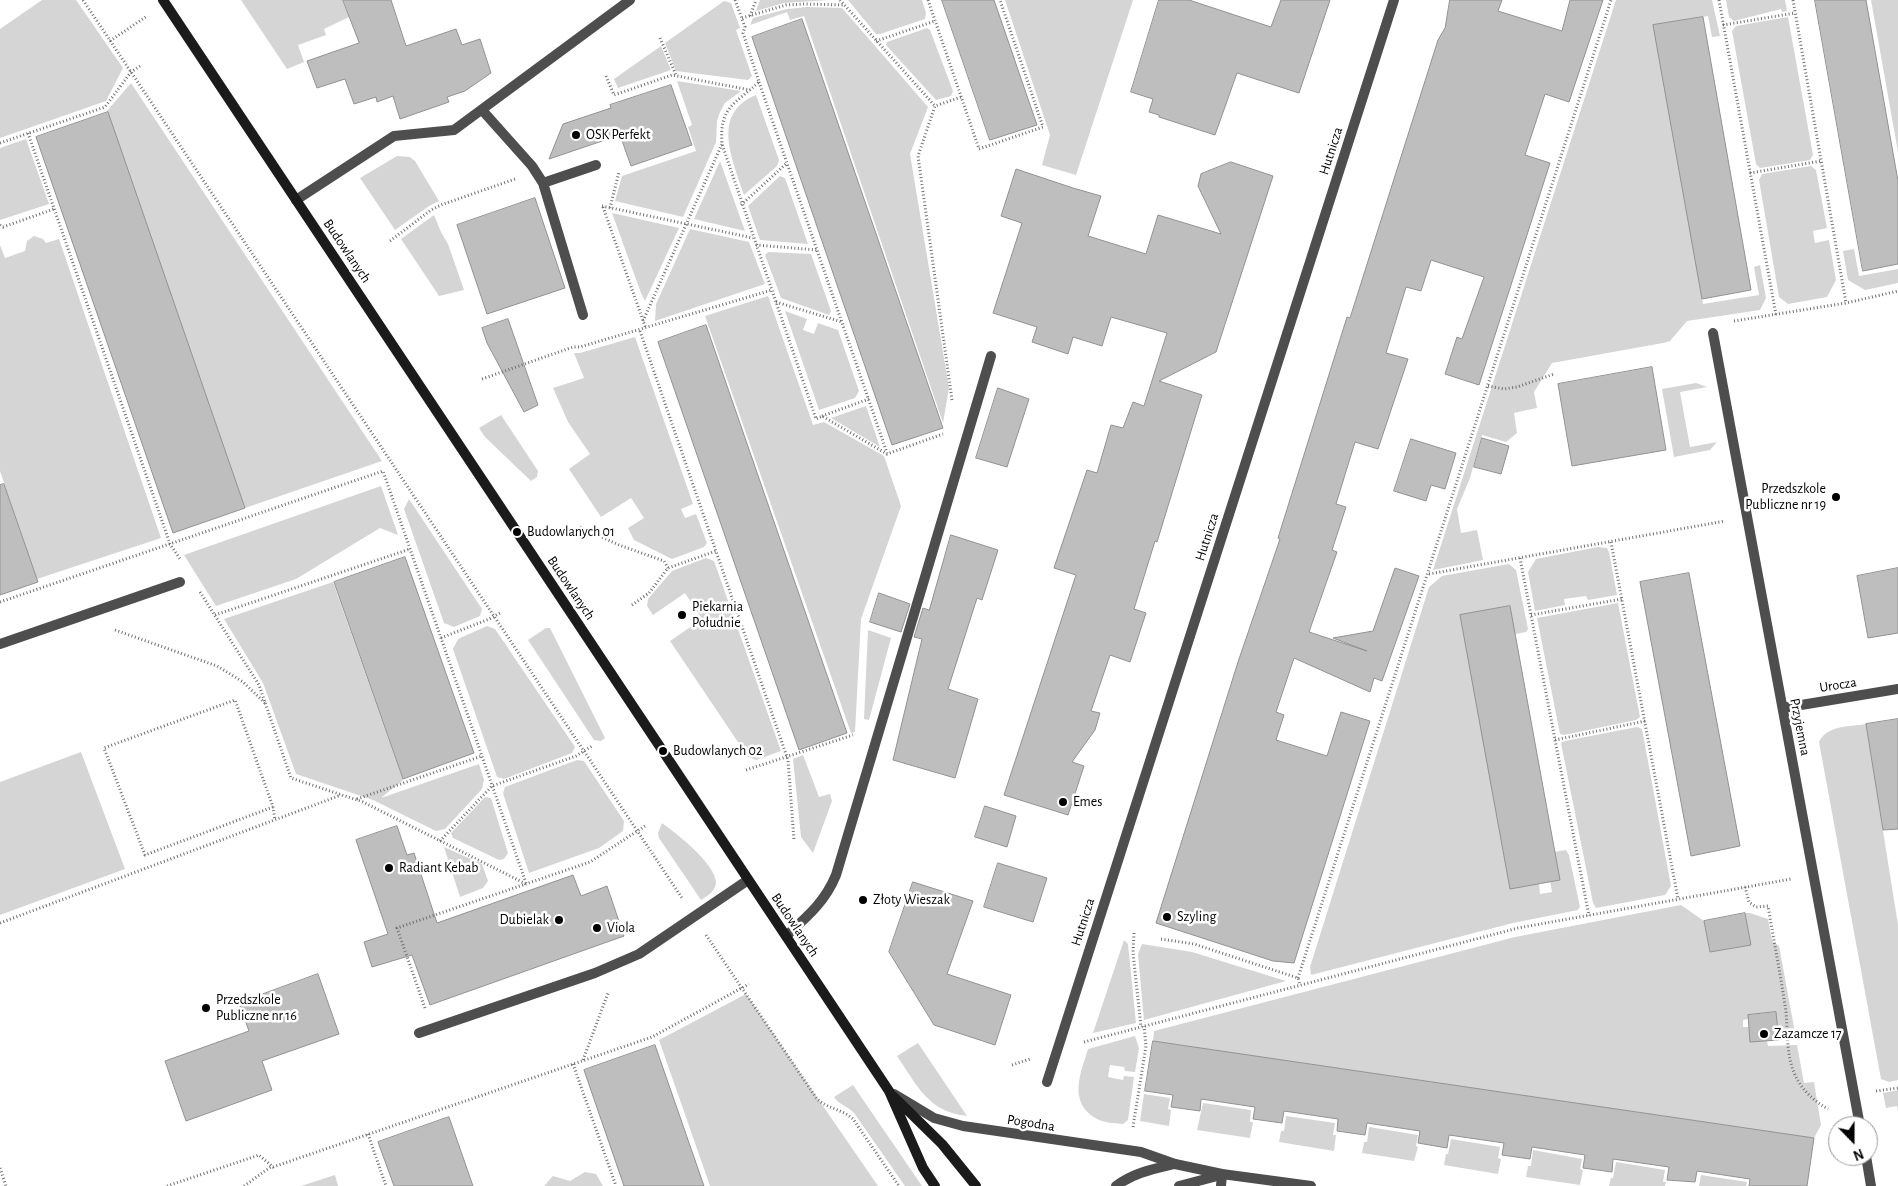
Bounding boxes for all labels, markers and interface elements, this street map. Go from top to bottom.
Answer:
street label: Hutnicza [1315,125,1347,177]
place label: OSK Perfekt [586,127,650,143]
marker: OSK Perfekt [570,129,582,141]
street label: Budowlanych [320,216,374,286]
place label: Przedszkole Publiczne nr 19 [1745,481,1826,514]
marker: Przedszkole Publiczne nr 19 [1830,491,1842,503]
street label: Hutnicza [1191,511,1223,563]
place label: Budowlanych 01 [527,524,615,540]
marker: Budowlanych 01 [511,526,523,538]
street label: Budowlanych [544,553,598,623]
place label: Piekarnia Południe [692,599,743,632]
marker: Piekarnia Południe [676,609,688,621]
street label: Urocza [1818,674,1858,696]
street label: Przyjemna [1786,697,1814,757]
place label: Budowlanych 02 [673,743,762,759]
marker: Budowlanych 02 [657,745,669,757]
place label: Emes [1073,794,1102,810]
marker: Emes [1057,796,1069,808]
place label: Radiant Kebab [399,860,479,876]
marker: Radiant Kebab [383,862,395,874]
street label: Budowlanych [768,890,822,960]
place label: Złoty Wieszak [873,892,950,908]
marker: Złoty Wieszak [857,894,869,906]
street label: Hutnicza [1067,896,1099,948]
place label: Szyling [1177,909,1216,925]
marker: Szyling [1161,911,1173,923]
place label: Dubielak [499,912,549,928]
marker: Dubielak [553,914,565,926]
place label: Viola [607,920,635,936]
marker: Viola [591,922,603,934]
place label: Przedszkole Publiczne nr 16 [216,992,297,1024]
marker: Przedszkole Publiczne nr 16 [200,1002,212,1014]
place label: Zazamcze 17 [1774,1026,1842,1042]
marker: Zazamcze 17 [1758,1028,1770,1040]
street label: Pogodna [1006,1111,1056,1135]
north arrow [1828,1116,1878,1166]
text: N [1851,1146,1865,1162]

